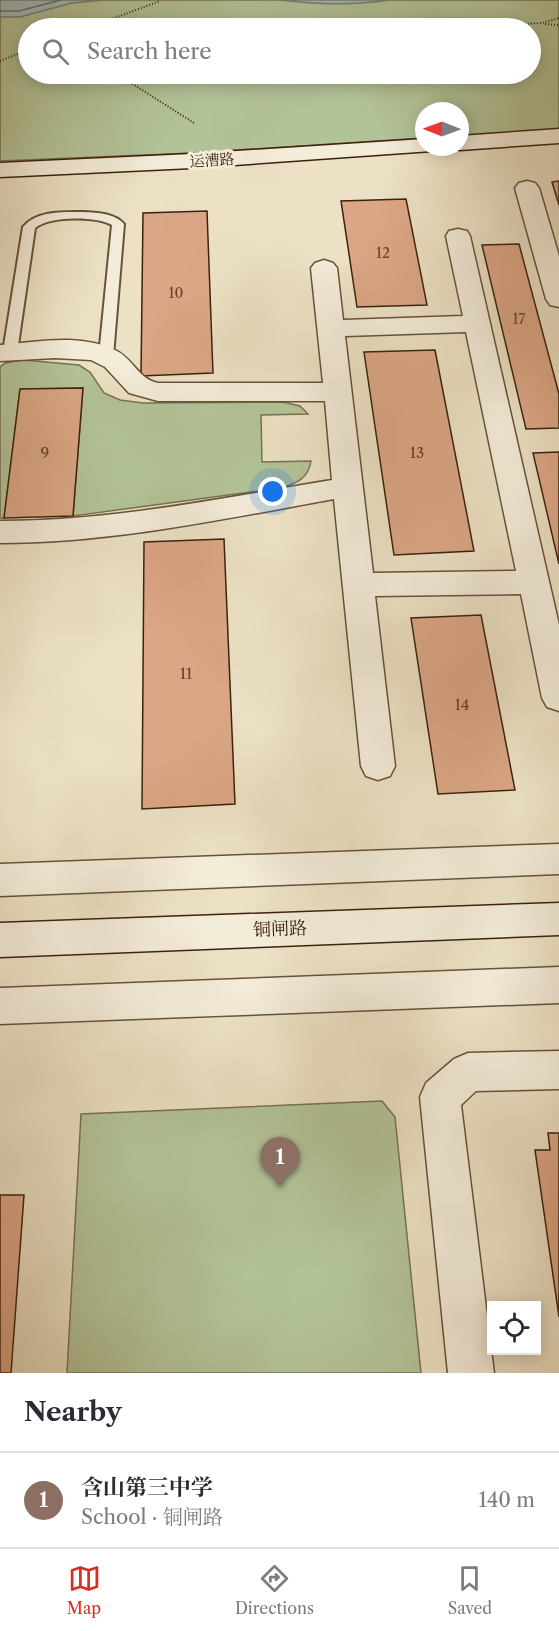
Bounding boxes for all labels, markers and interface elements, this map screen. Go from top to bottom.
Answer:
search box [18,18,541,84]
icon: search [39,35,72,68]
text: Search here [87,38,212,65]
north arrow [415,102,469,156]
street label: 运漕路 [189,149,235,171]
house number: 12 [376,244,390,262]
house number: 10 [169,284,183,302]
house number: 17 [513,310,525,328]
house number: 9 [41,443,49,462]
house number: 13 [410,443,424,462]
your location [258,477,287,506]
house number: 11 [180,664,193,683]
house number: 14 [455,695,469,714]
street label: 铜闸路 [253,917,307,941]
pin: 1 [260,1138,300,1187]
map controls [487,1301,541,1355]
button: locate [487,1301,541,1355]
text: Nearby [24,1396,122,1428]
text: 含山第三中学 [81,1474,213,1501]
text: 1 [39,1488,48,1512]
text: 140 m [478,1488,535,1512]
text: School · 铜闸路 [81,1505,223,1529]
tab: Map [67,1562,101,1618]
tab: Directions [235,1562,314,1618]
tab: Saved [448,1562,492,1618]

